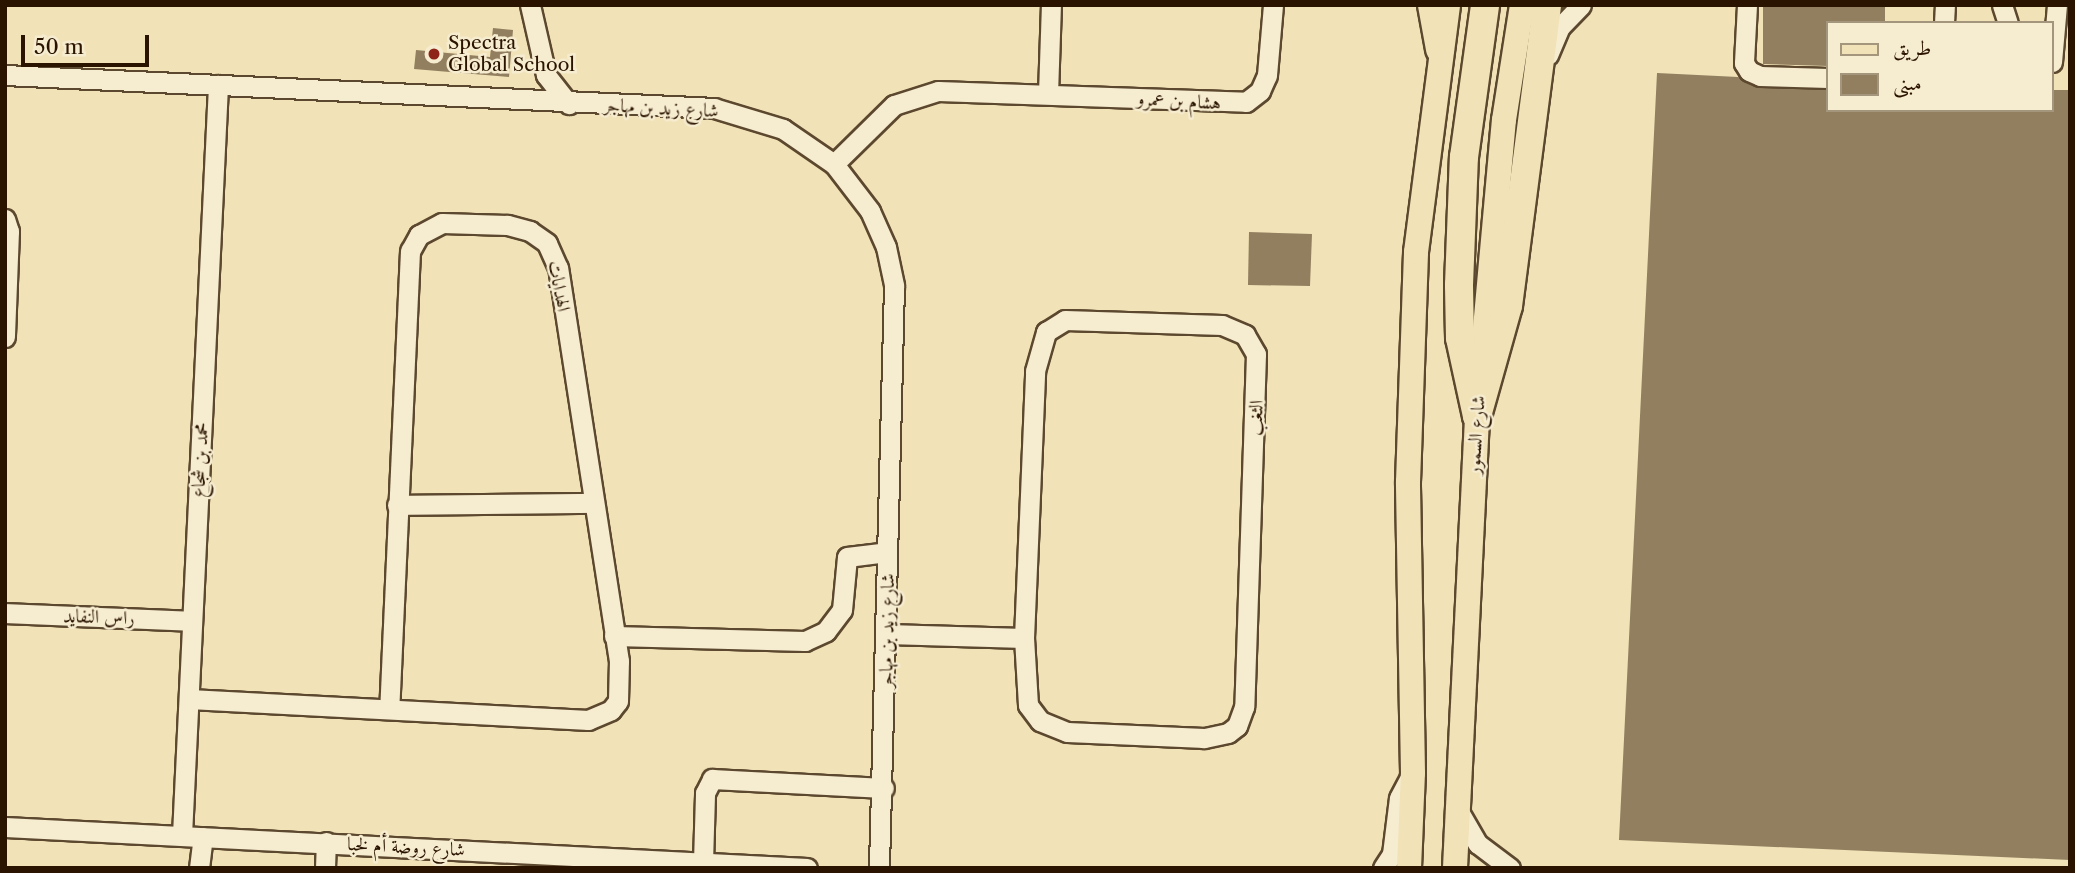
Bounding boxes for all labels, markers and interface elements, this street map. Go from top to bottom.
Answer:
scale bar [24,21,152,65]
legend [1826,21,2054,112]
place label: Spectra Global School [448,32,575,76]
text: 50 m [34,34,84,59]
text: طريق [1893,35,1931,60]
marker: Spectra Global School [426,46,442,62]
text: مبنى [1893,70,1922,95]
street label: هشام بن عمرو [1136,87,1222,115]
street label: شارع زيد بن مهاجر [603,94,719,122]
street label: الهدايات [543,259,575,313]
street label: شارع السمور [1462,395,1490,475]
street label: الثغب [1244,400,1268,436]
street label: محمد بن شجاع [187,422,213,498]
street label: شارع زيد بن مهاجر [875,573,899,689]
street label: راس النفايد [63,604,135,630]
street label: شارع روضة أم لخبا [347,833,465,861]

